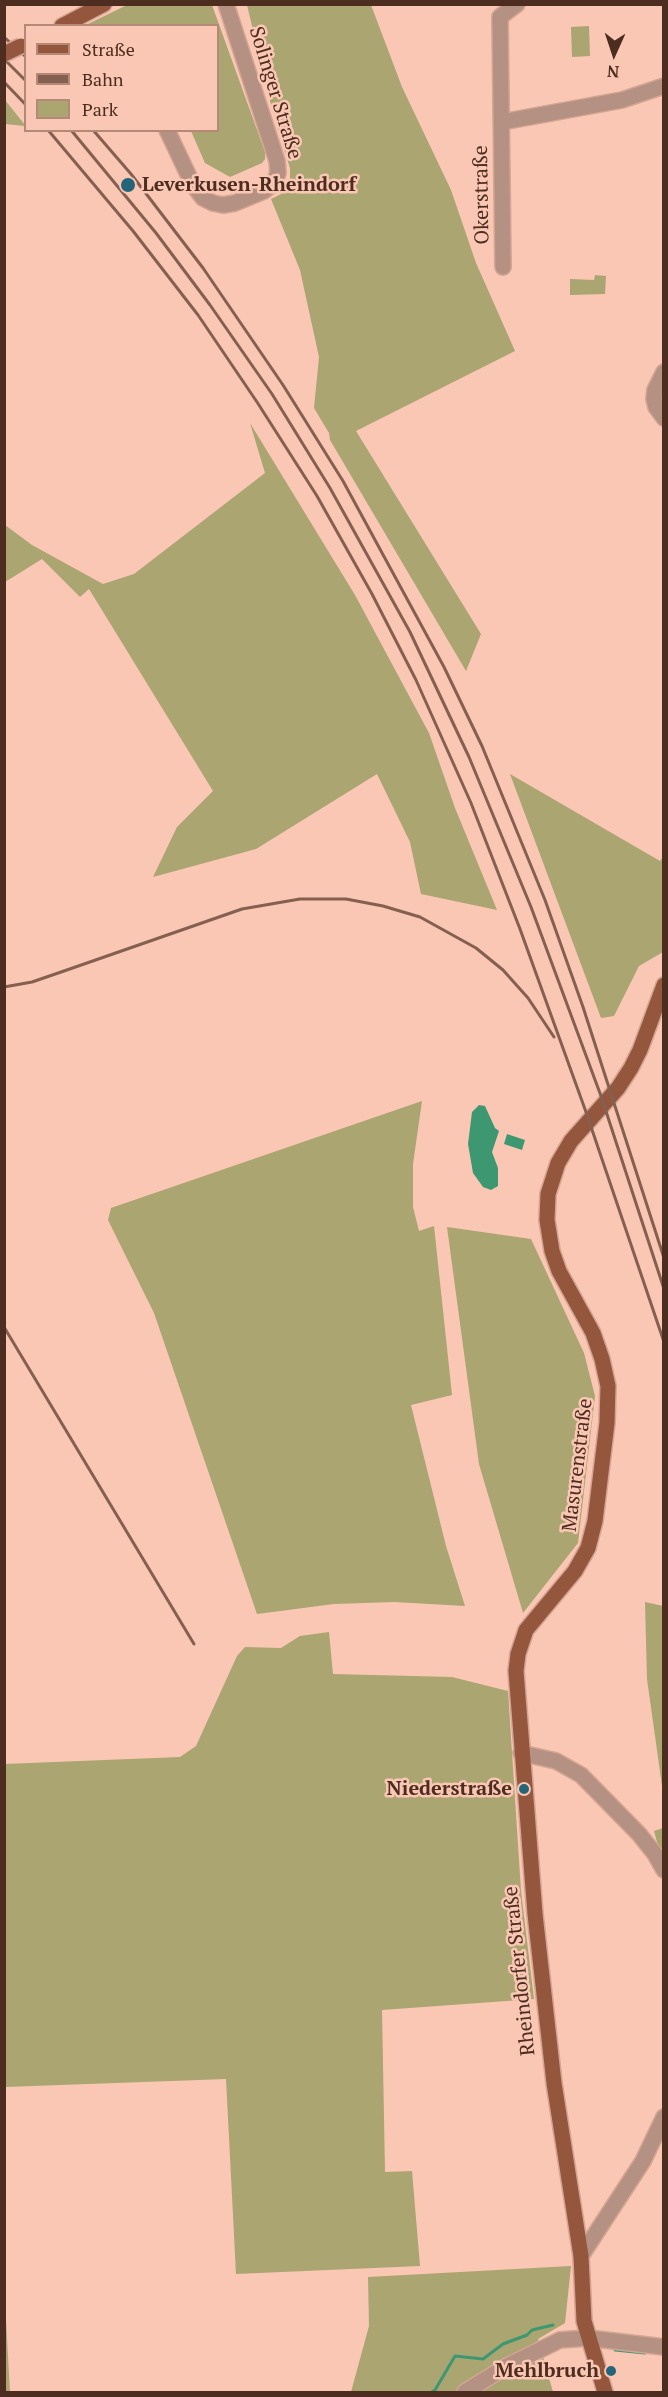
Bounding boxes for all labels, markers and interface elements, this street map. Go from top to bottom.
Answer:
legend [24,24,219,132]
street label: Solinger Straße [243,24,307,162]
north arrow [584,24,644,84]
text: Straße [82,37,135,61]
text: N [606,61,620,83]
text: Bahn [82,67,123,91]
text: Park [82,97,118,121]
street label: Okerstraße [469,145,495,245]
place label: Leverkusen-Rheindorf [142,173,356,197]
marker: Leverkusen-Rheindorf [119,176,137,194]
street label: Masurenstraße [558,1397,598,1533]
place label: Niederstraße [387,1777,512,1801]
marker: Niederstraße [517,1782,531,1796]
street label: Rheindorfer Straße [499,1885,541,2057]
place label: Mehlbruch [495,2359,599,2383]
marker: Mehlbruch [604,2364,618,2378]

